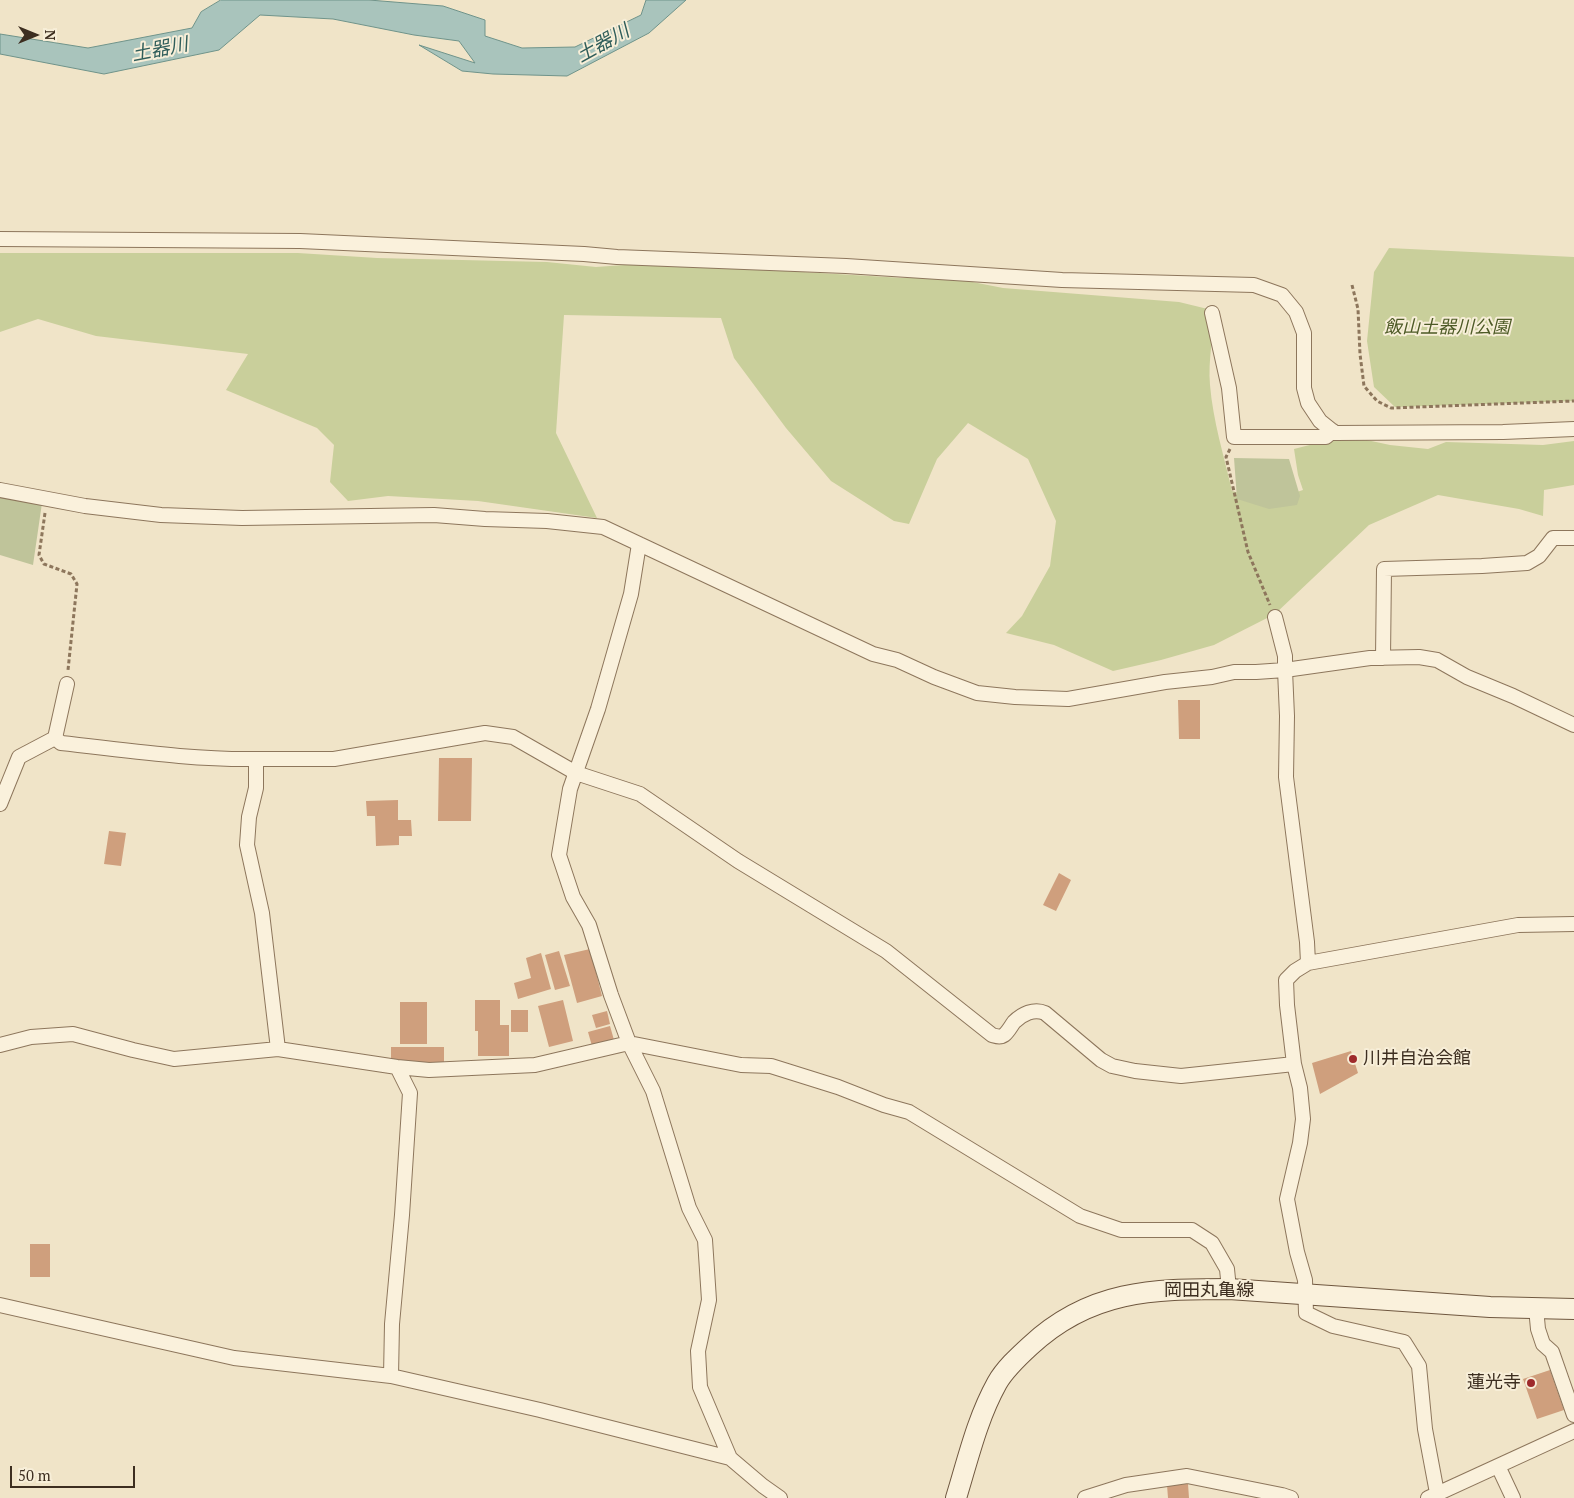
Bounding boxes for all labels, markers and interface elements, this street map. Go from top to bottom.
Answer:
north arrow [10,10,60,60]
water label: 土器川 [573,20,633,68]
text: N [41,30,60,40]
water label: 土器川 [130,33,190,67]
park label: 飯山土器川公園 [1384,317,1510,339]
place label: 川井自治会館 [1363,1048,1471,1070]
marker: 川井自治会館 [1347,1053,1359,1065]
street label: 岡田丸亀線 [1164,1280,1254,1302]
place label: 蓮光寺 [1467,1372,1521,1394]
marker: 蓮光寺 [1525,1377,1537,1389]
scale bar [12,1456,138,1488]
text: 50 m [18,1465,51,1485]

